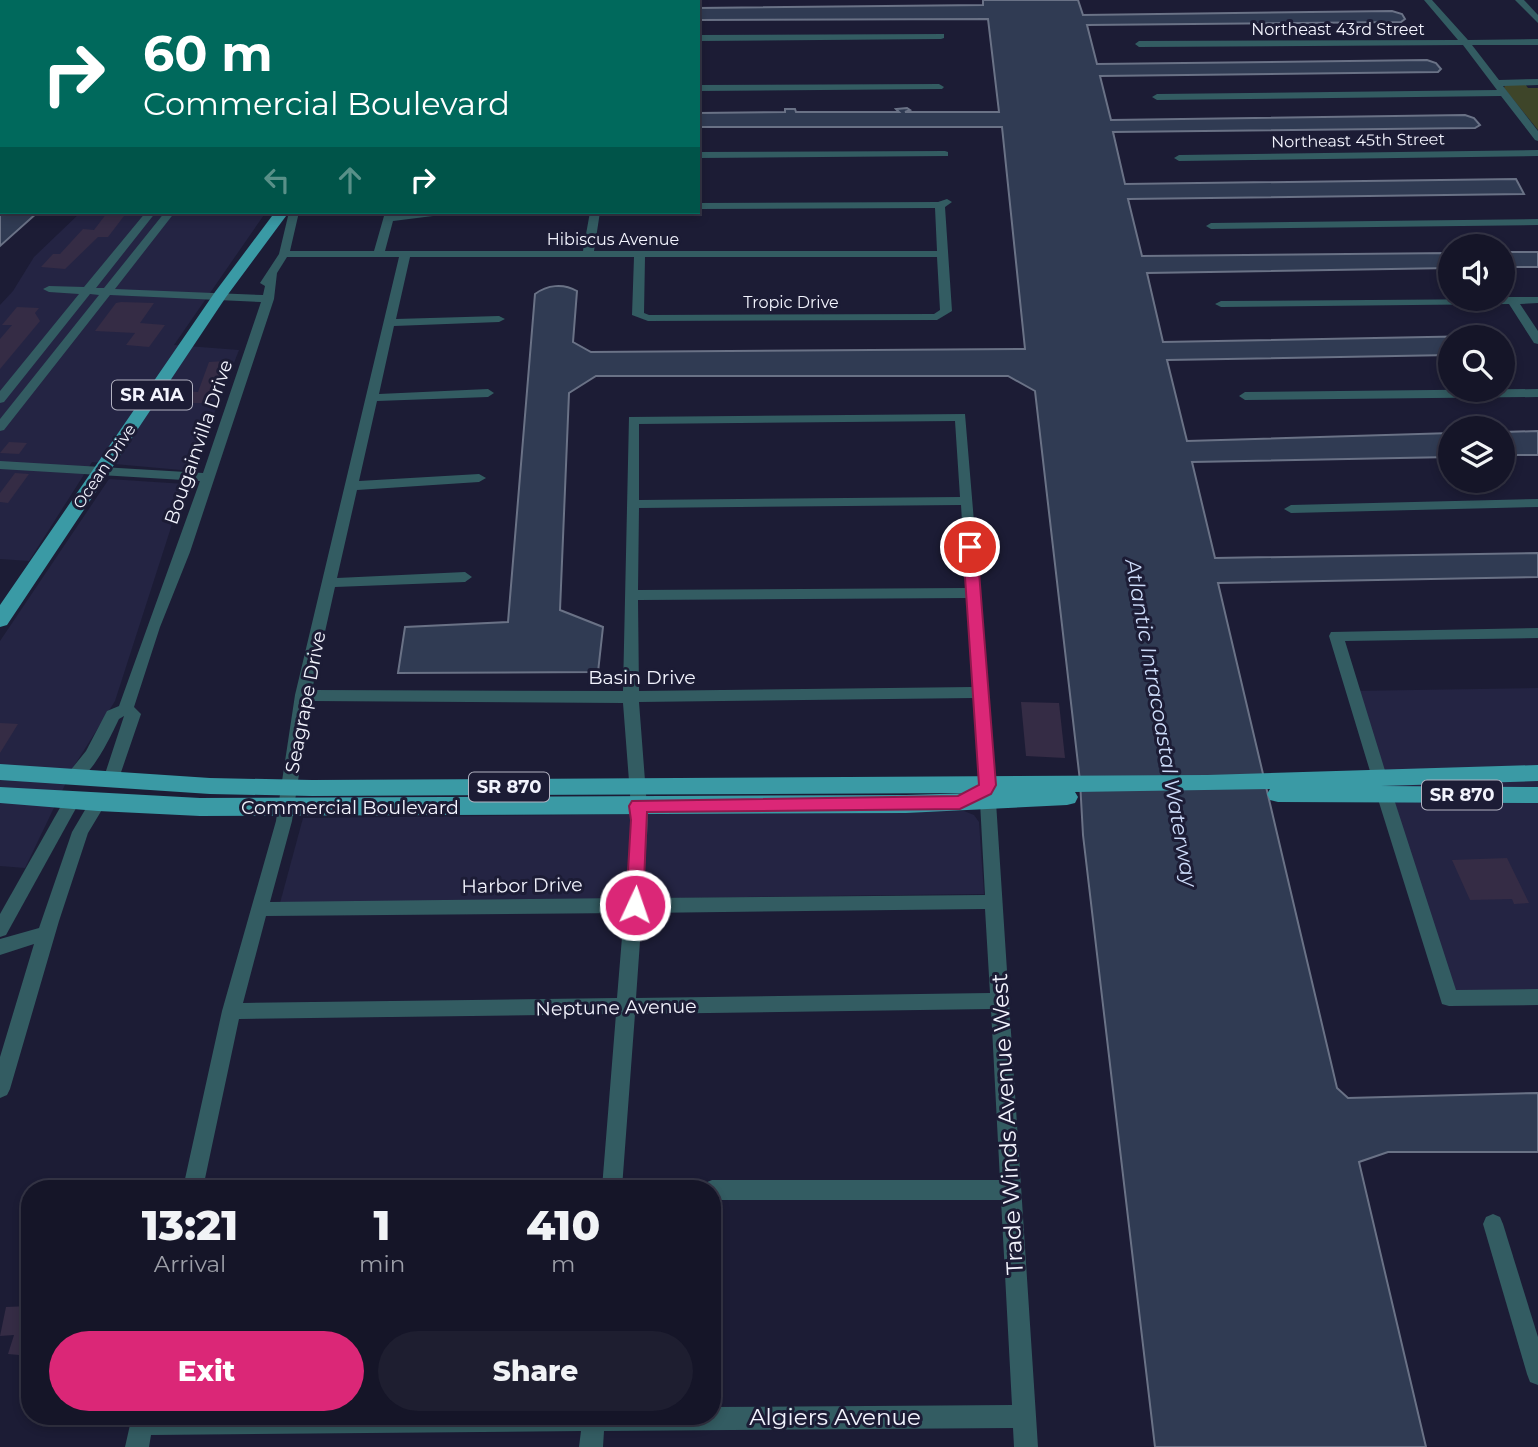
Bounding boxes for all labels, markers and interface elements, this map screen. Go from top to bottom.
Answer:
street label: Northeast 43rd Street [1251,20,1425,39]
text: 60 m [143,24,273,83]
icon: right [28,28,119,119]
text: Commercial Boulevard [143,84,510,123]
street label: Northeast 45th Street [1271,129,1446,152]
icon: left [258,161,296,199]
icon: ahead [331,161,369,199]
icon: right [404,161,442,199]
street label: Hibiscus Avenue [547,230,679,249]
map controls [1438,234,1515,493]
button: sound [1438,234,1515,311]
street label: Tropic Drive [743,293,839,312]
button: search [1438,325,1515,402]
street label: Bougainvilla Drive [160,357,237,528]
road number: SR A1A [112,380,192,410]
button: layers [1438,416,1515,493]
street label: Ocean Drive [69,420,140,512]
pin [940,517,1000,577]
icon: arrive [951,528,989,566]
water label: Atlantic Intracoastal Waterway [1120,555,1203,890]
street label: Seagrape Drive [280,629,331,775]
street label: Basin Drive [588,666,696,689]
road number: SR 870 [469,772,549,802]
road number: SR 870 [1422,780,1502,810]
street label: Commercial Boulevard [241,796,459,819]
position arrow [598,868,672,942]
street label: Harbor Drive [461,873,583,898]
street label: Trade Winds Avenue West [985,973,1029,1275]
street label: Neptune Avenue [535,995,697,1020]
text: 13:21 [142,1199,238,1251]
text: 1 [374,1199,391,1251]
text: 410 [526,1199,600,1251]
text: Arrival [154,1250,226,1278]
text: min [359,1250,405,1278]
text: m [551,1250,575,1278]
button: Exit [49,1331,364,1411]
button: Share [378,1331,693,1411]
street label: Algiers Avenue [749,1403,921,1431]

